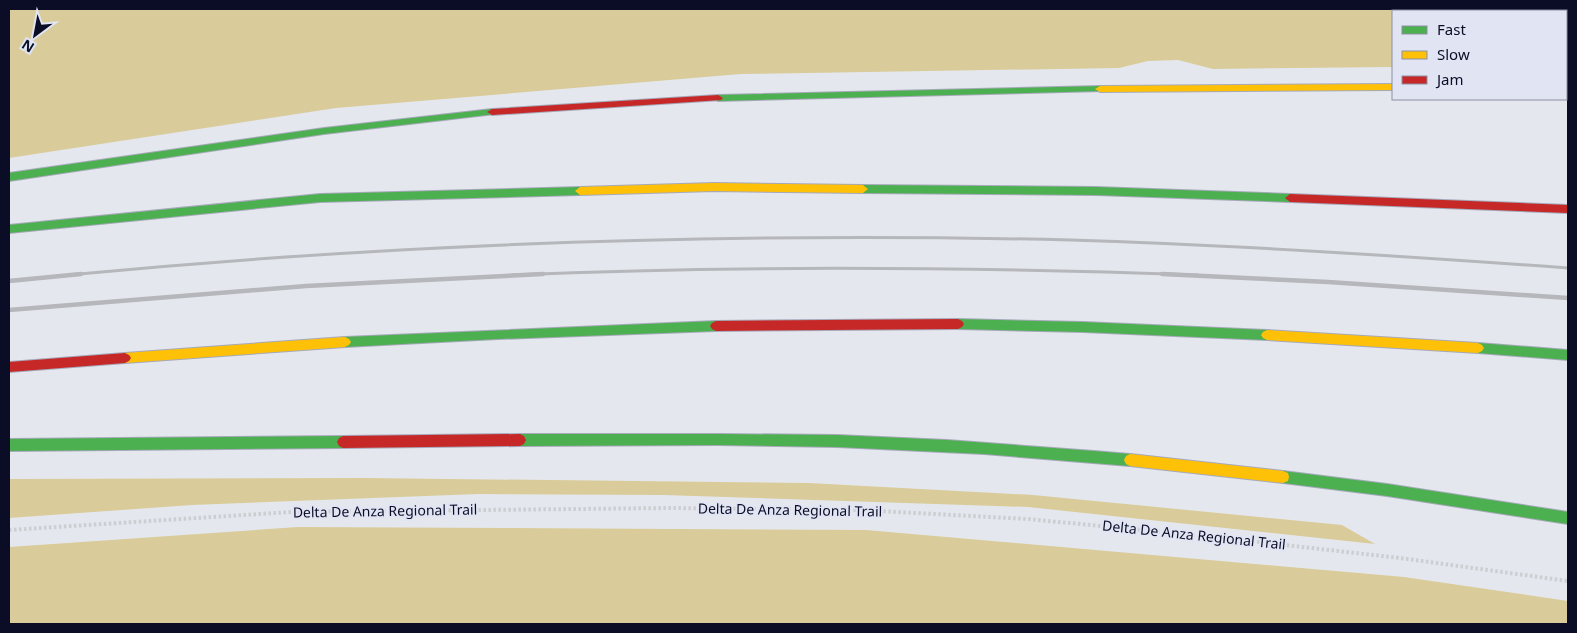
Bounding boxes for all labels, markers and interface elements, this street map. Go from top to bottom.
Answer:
north arrow [10,10,60,60]
legend [1392,10,1567,100]
text: Fast [1437,19,1466,39]
text: N [18,35,38,58]
text: Slow [1437,44,1470,64]
text: Jam [1435,69,1464,89]
street label: Delta De Anza Regional Trail [698,498,882,521]
street label: Delta De Anza Regional Trail [293,499,477,522]
street label: Delta De Anza Regional Trail [1101,515,1287,554]

